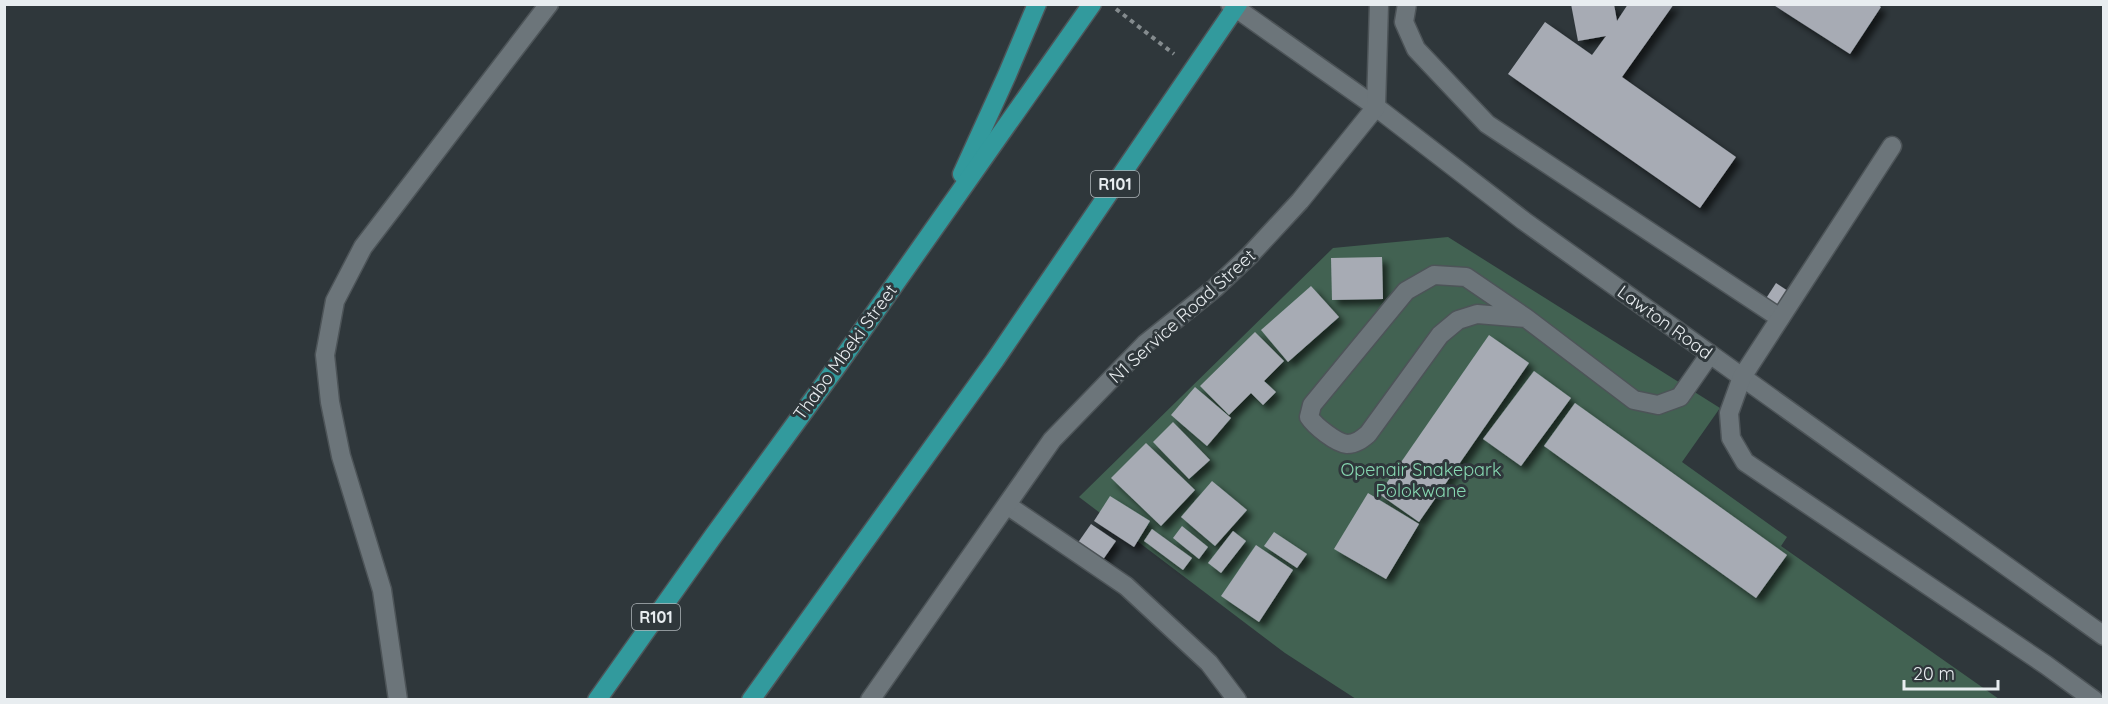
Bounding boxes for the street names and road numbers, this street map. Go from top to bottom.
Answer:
road number: R101 [1091,171,1139,197]
street label: N1 Service Road Street [1104,244,1260,388]
street label: Thabo Mbeki Street [788,280,902,424]
street label: Lawton Road [1613,280,1717,364]
road number: R101 [632,604,680,630]

